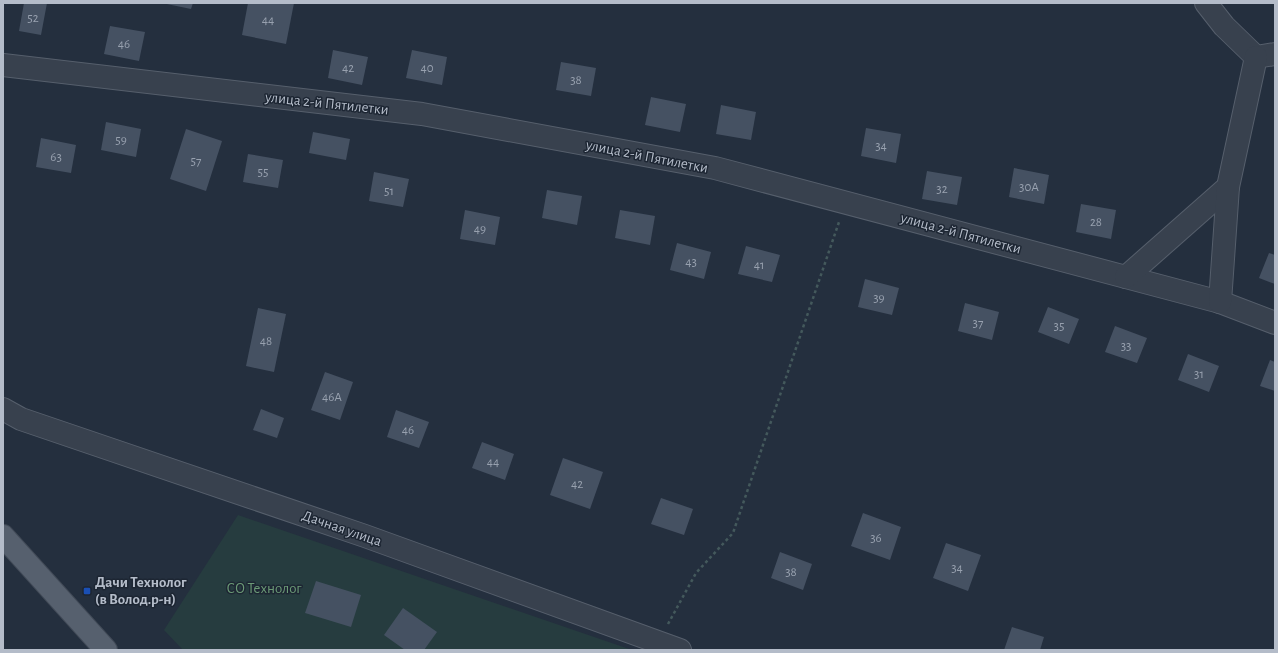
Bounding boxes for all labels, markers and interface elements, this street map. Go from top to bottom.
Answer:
house number: 52 [27,12,39,25]
house number: 44 [262,14,274,27]
house number: 46 [118,38,130,51]
house number: 42 [342,62,354,75]
house number: 40 [420,62,434,75]
house number: 38 [570,74,582,87]
street label: улица 2-й Пятилетки [263,89,389,117]
house number: 59 [115,134,127,147]
street label: улица 2-й Пятилетки [584,137,709,176]
house number: 34 [875,140,887,153]
house number: 63 [50,151,62,164]
house number: 57 [191,155,202,168]
house number: 55 [258,166,268,179]
house number: 30А [1019,181,1039,194]
house number: 32 [936,183,948,196]
house number: 51 [384,185,394,198]
street label: улица 2-й Пятилетки [898,210,1023,257]
house number: 28 [1090,216,1102,229]
house number: 49 [474,223,486,236]
house number: 43 [685,256,697,269]
house number: 41 [754,259,764,272]
house number: 39 [873,292,885,305]
house number: 37 [973,317,984,330]
house number: 35 [1054,320,1064,333]
house number: 48 [260,335,272,348]
house number: 33 [1121,340,1131,353]
house number: 31 [1194,368,1204,381]
house number: 46А [322,391,342,404]
house number: 46 [402,424,414,437]
house number: 44 [487,456,499,469]
house number: 42 [571,478,583,491]
street label: Дачная улица [300,508,384,549]
house number: 36 [870,532,882,545]
house number: 34 [951,562,963,575]
house number: 38 [785,566,797,579]
place label: Дачи Технолог (в Волод.р-н) [95,575,187,607]
park label: СО Технолог [226,581,302,596]
marker: Дачи Технолог (в Волод.р-н) [82,586,92,596]

